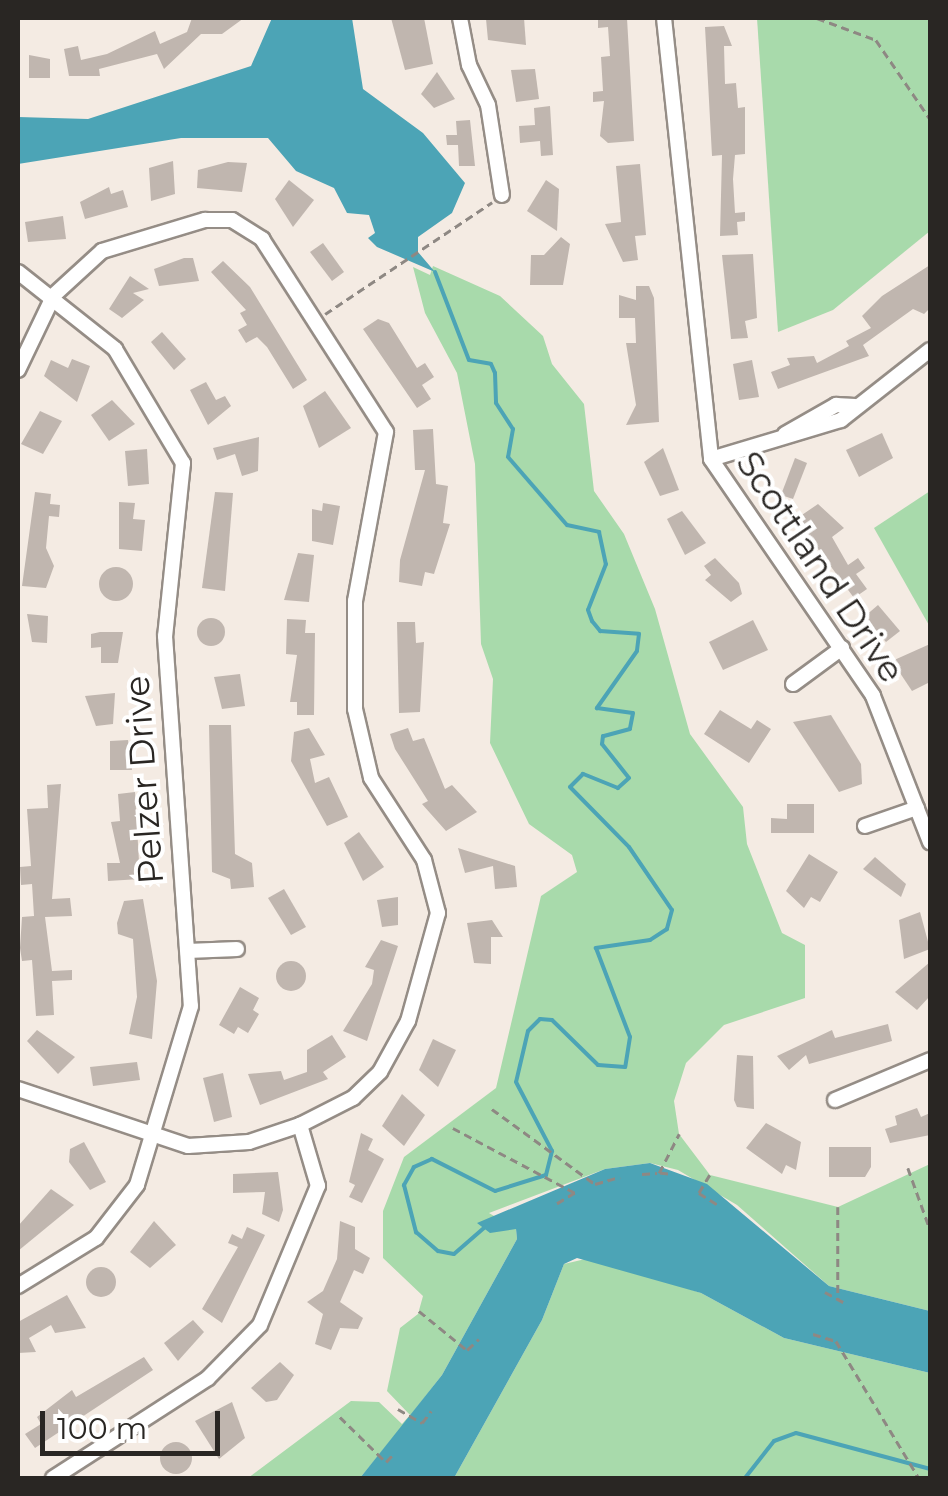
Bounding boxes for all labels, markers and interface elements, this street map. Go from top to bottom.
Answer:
street label: Scottland Drive [727,444,913,690]
street label: Pelzer Drive [116,674,172,886]
scale bar [45,1391,225,1453]
text: 100 m [57,1410,147,1447]

